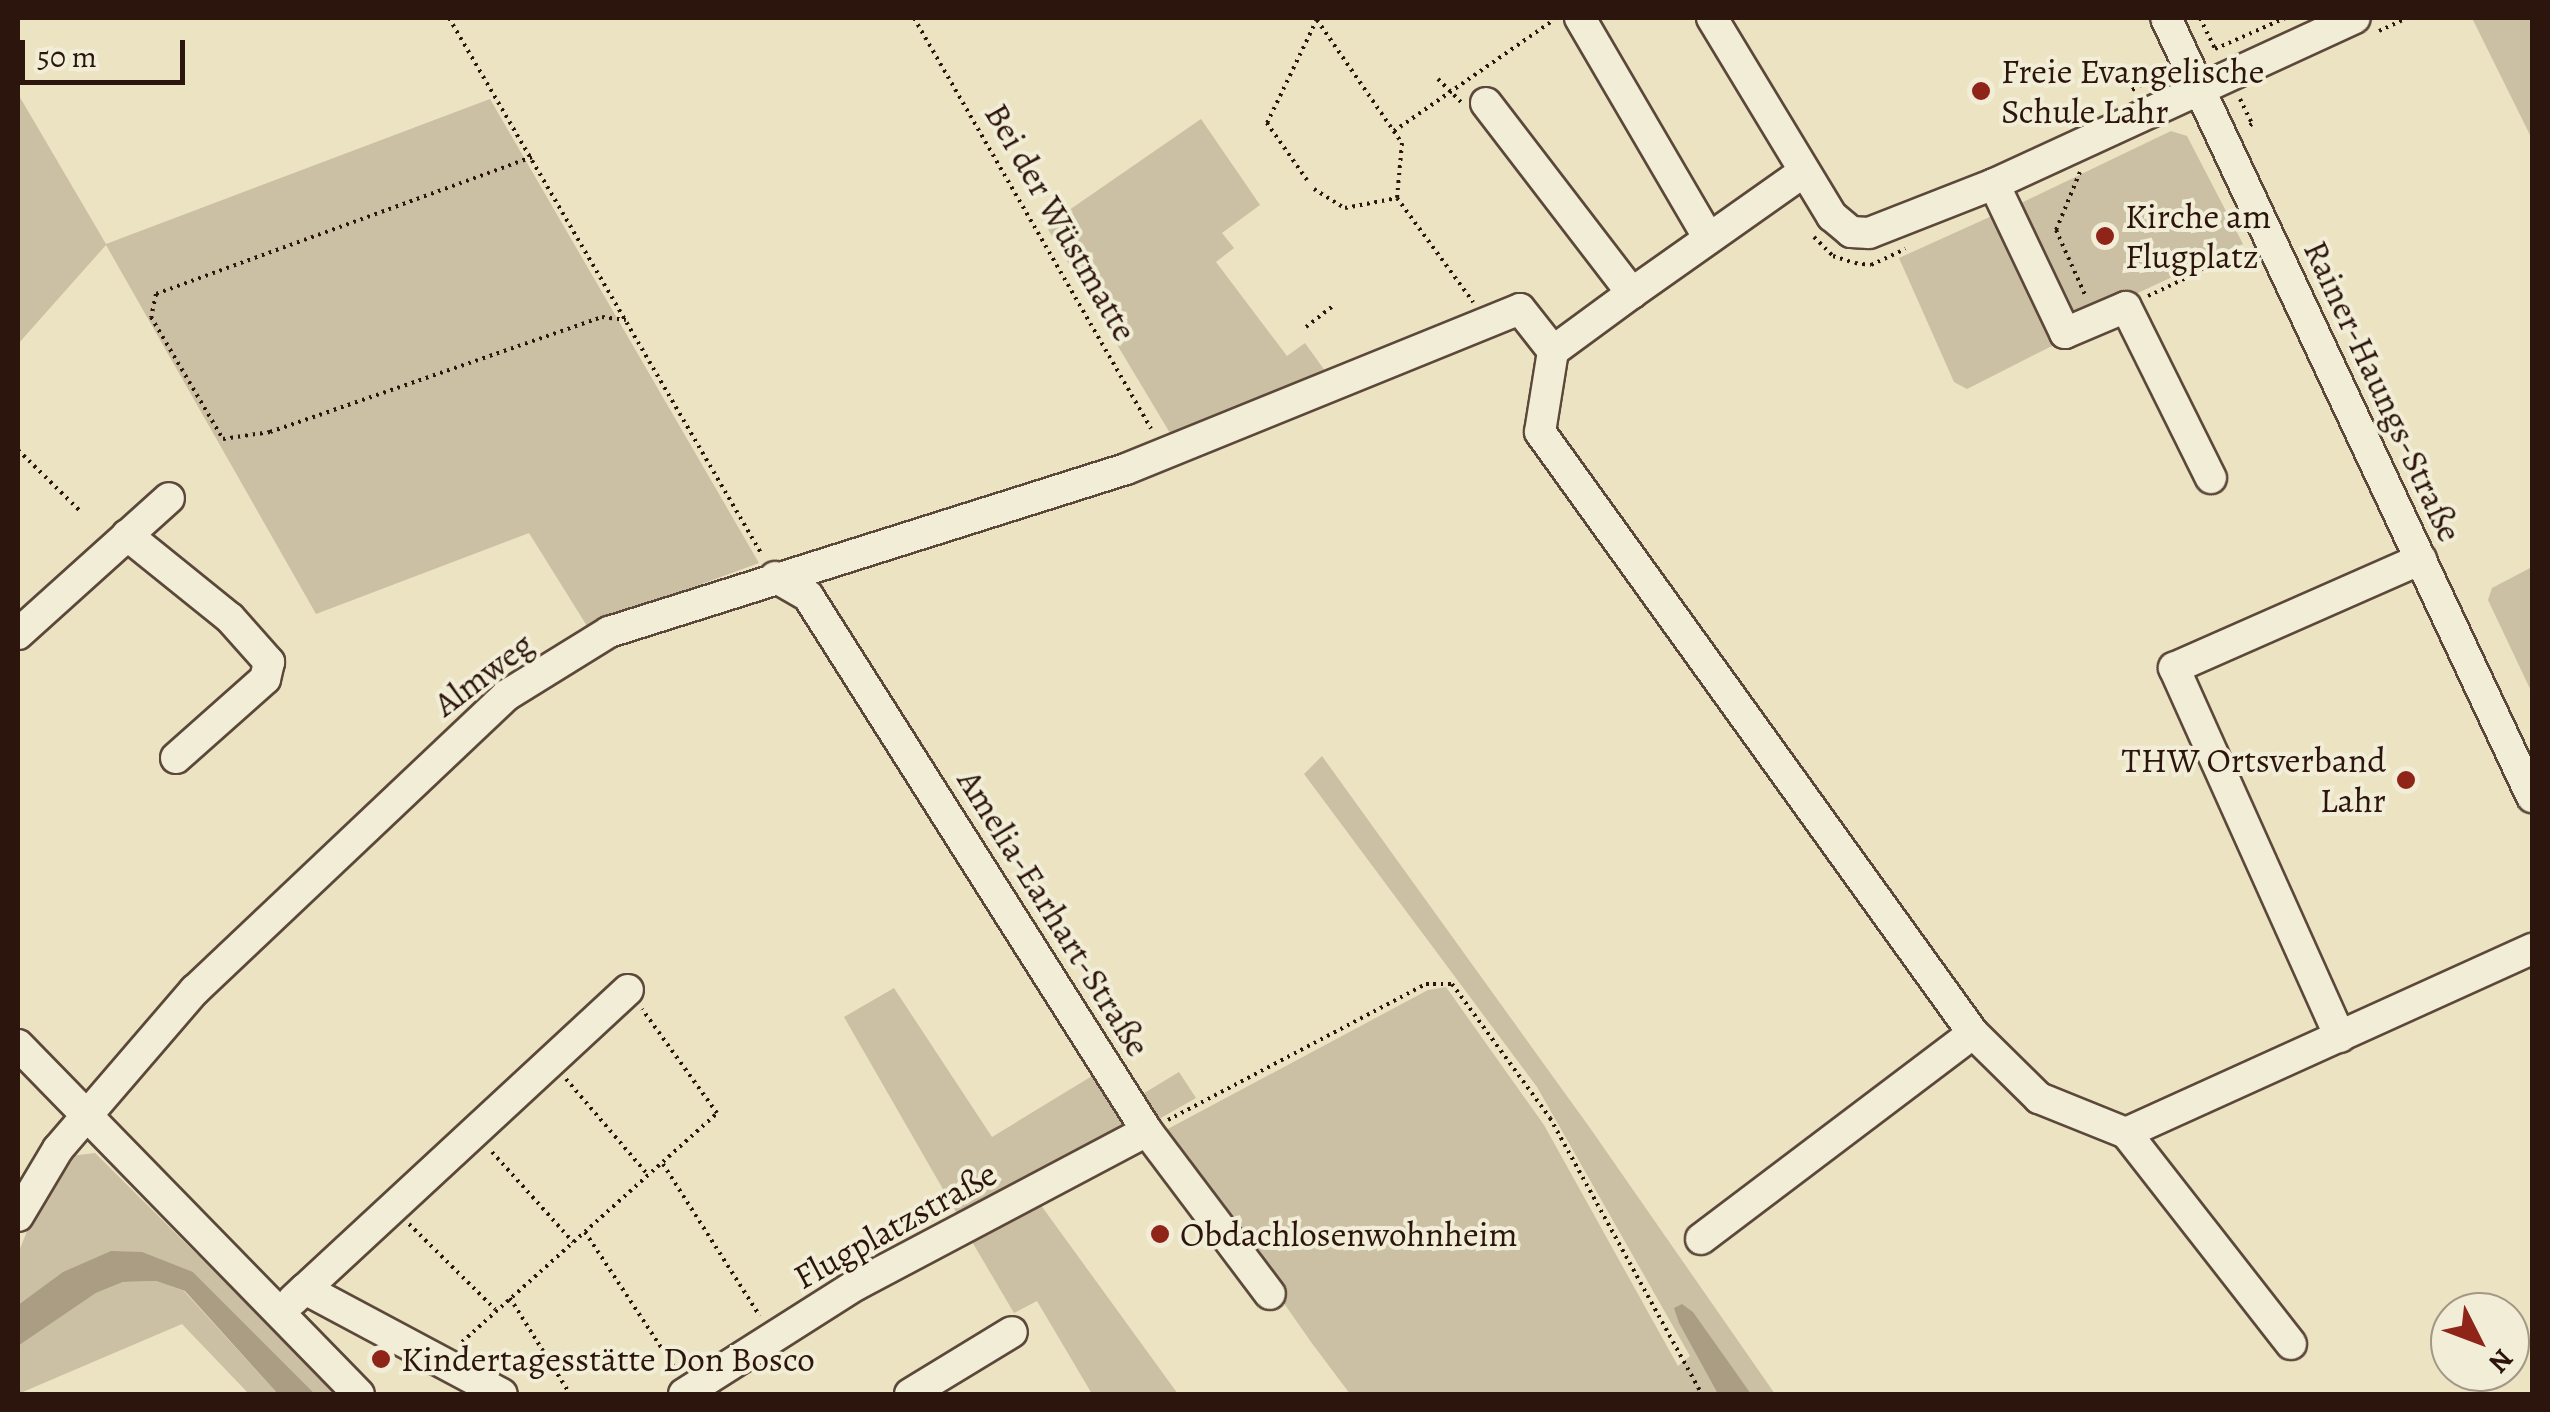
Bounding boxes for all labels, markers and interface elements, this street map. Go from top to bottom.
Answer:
scale bar [25,20,190,82]
text: 50 m [37,37,97,77]
place label: Freie Evangelische Schule Lahr [2001,50,2264,132]
marker: Freie Evangelische Schule Lahr [1970,80,1992,102]
street label: Bei der Wüstmatte [976,96,1146,348]
place label: Kirche am Flugplatz [2125,195,2271,277]
marker: Kirche am Flugplatz [2094,225,2116,247]
street label: Rainer-Haungs-Straße [2295,234,2471,548]
street label: Almweg [425,623,541,725]
place label: THW Ortsverband Lahr [2122,739,2386,821]
street label: Amelia-Earhart-Straße [949,762,1159,1064]
marker: THW Ortsverband Lahr [2395,769,2417,791]
street label: Flugplatzstraße [786,1152,1004,1298]
place label: Obdachlosenwohnheim [1180,1213,1518,1255]
marker: Obdachlosenwohnheim [1149,1223,1171,1245]
north arrow [2430,1292,2530,1392]
place label: Kindertagesstätte Don Bosco [401,1338,815,1380]
text: N [2480,1340,2522,1381]
marker: Kindertagesstätte Don Bosco [370,1348,392,1370]

